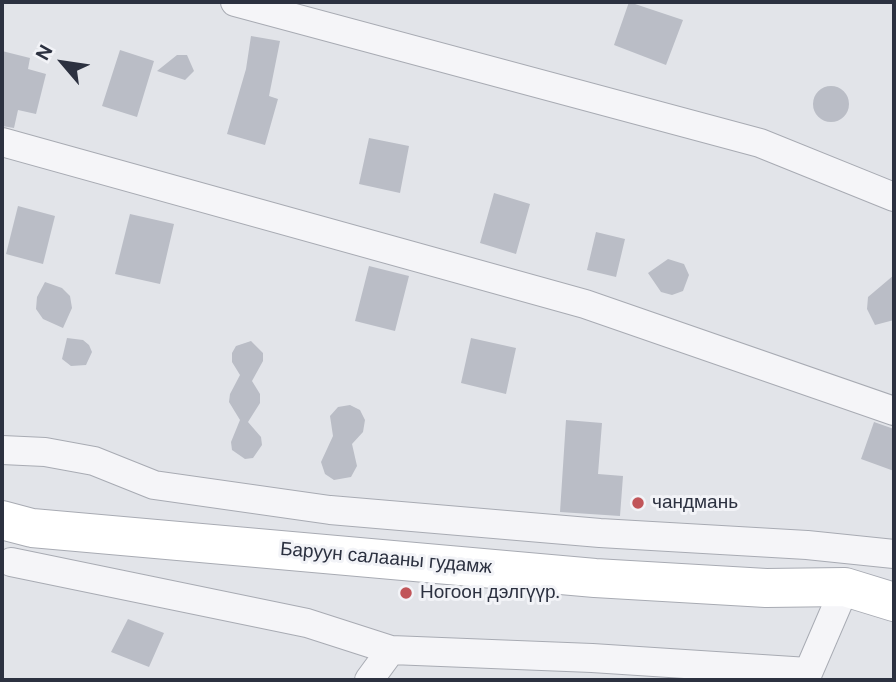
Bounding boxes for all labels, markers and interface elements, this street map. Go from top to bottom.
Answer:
north arrow [28,28,98,98]
text: N [30,40,58,65]
place label: чандмань [652,492,738,514]
marker: чандмань [630,495,646,511]
street label: Баруун салааны гудамж [279,538,493,580]
place label: Ногоон дэлгүүр. [420,582,559,604]
marker: Ногоон дэлгүүр. [398,585,414,601]

